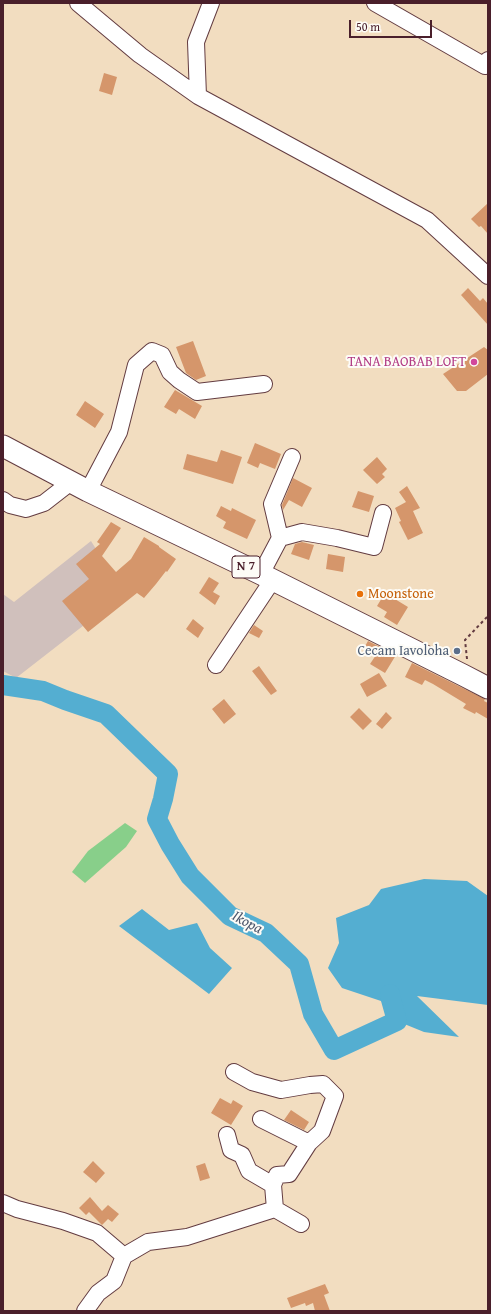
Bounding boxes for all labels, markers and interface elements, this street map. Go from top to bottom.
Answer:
scale bar [351,12,434,38]
text: 50 m [356,18,380,35]
place label: TANA BAOBAB LOFT [348,354,466,370]
marker: TANA BAOBAB LOFT [469,357,479,367]
road number: N 7 [232,556,260,578]
place label: Moonstone [368,586,434,602]
marker: Moonstone [355,589,365,599]
place label: Cecam Iavoloha [357,643,449,659]
marker: Cecam Iavoloha [452,646,462,656]
water label: Ikopa [229,908,265,938]

